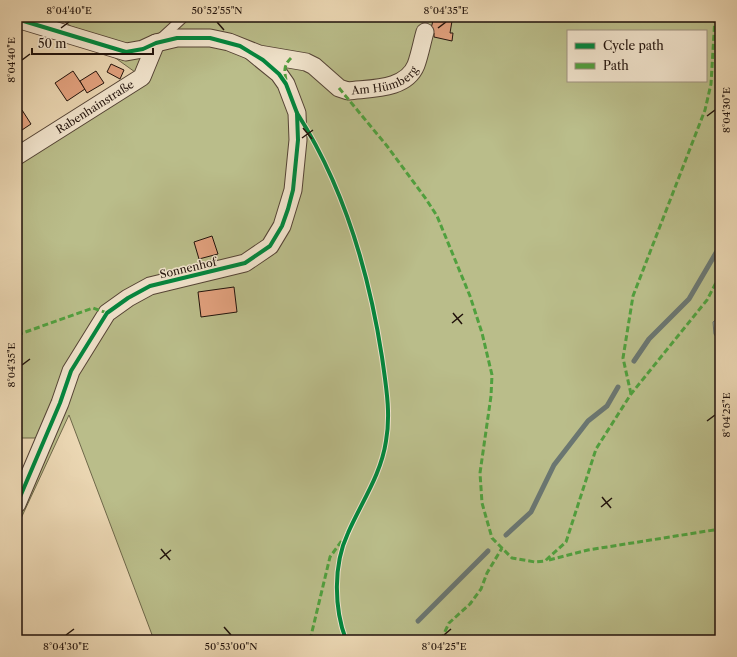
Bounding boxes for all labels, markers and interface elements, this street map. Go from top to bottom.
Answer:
text: 8°04'40"E [46,4,92,17]
text: 50°52'55"N [191,4,243,17]
text: 8°04'35"E [424,4,469,17]
scale bar [32,30,153,56]
legend [567,30,707,82]
text: 50 m [38,36,67,51]
text: 8°04'40"E [5,37,18,83]
text: Cycle path [603,38,664,53]
text: Path [603,58,629,73]
street label: Am Hümberg [350,64,421,98]
street label: Rabenhainstraße [53,77,136,137]
text: 8°04'30"E [720,87,733,133]
street label: Sonnenhof [158,254,220,281]
text: 8°04'35"E [5,342,18,387]
text: 8°04'25"E [720,392,733,438]
text: 8°04'30"E [43,640,89,653]
text: 50°53'00"N [205,640,257,653]
text: 8°04'25"E [421,640,467,653]

